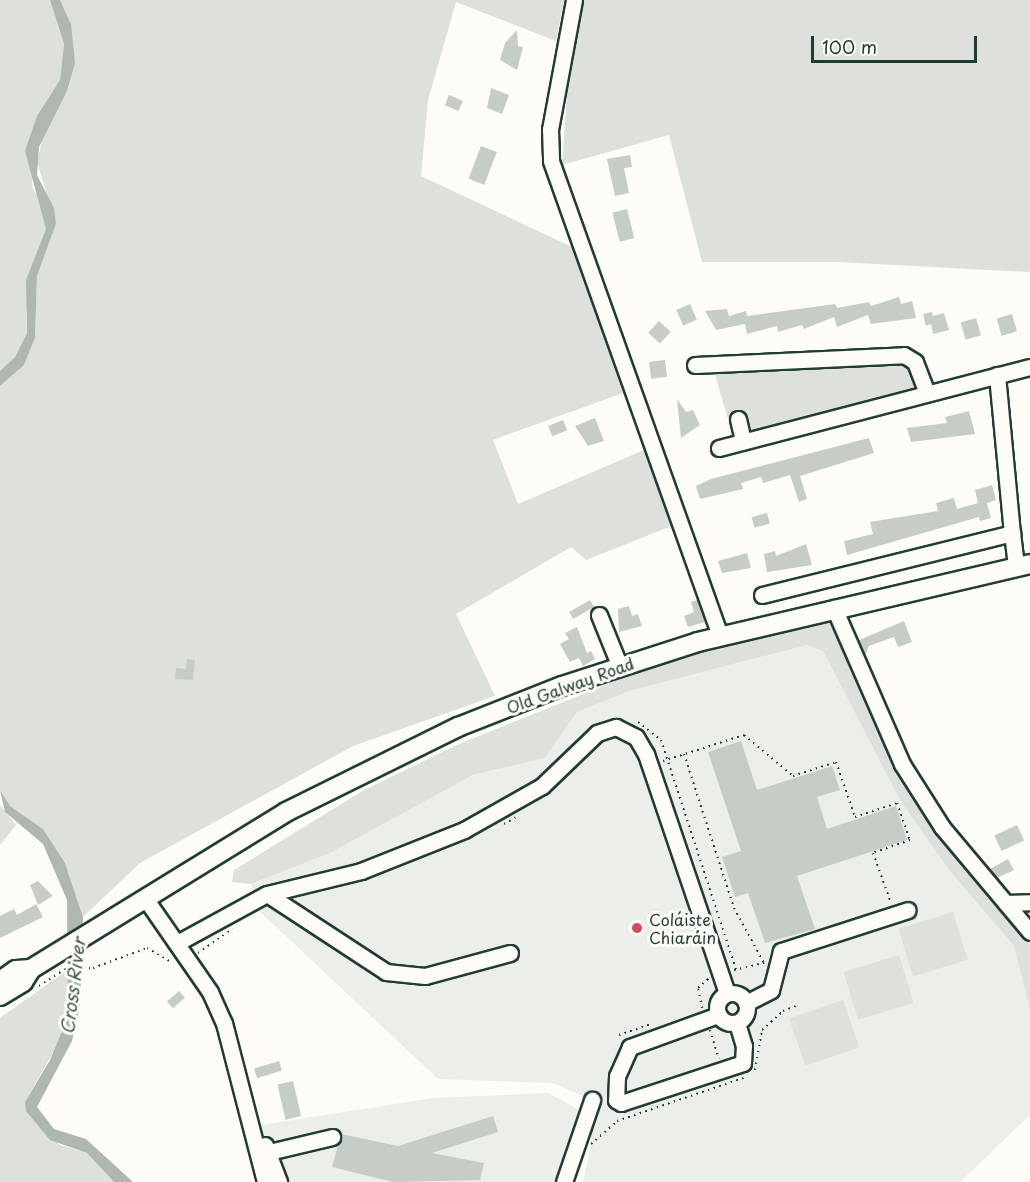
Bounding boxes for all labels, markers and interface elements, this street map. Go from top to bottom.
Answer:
scale bar [814,24,980,62]
text: 100 m [822,33,877,60]
street label: Old Galway Road [503,653,637,717]
place label: Coláiste Chiaráin [649,909,716,947]
marker: Coláiste Chiaráin [630,921,644,935]
water label: Cross River [56,936,90,1036]

